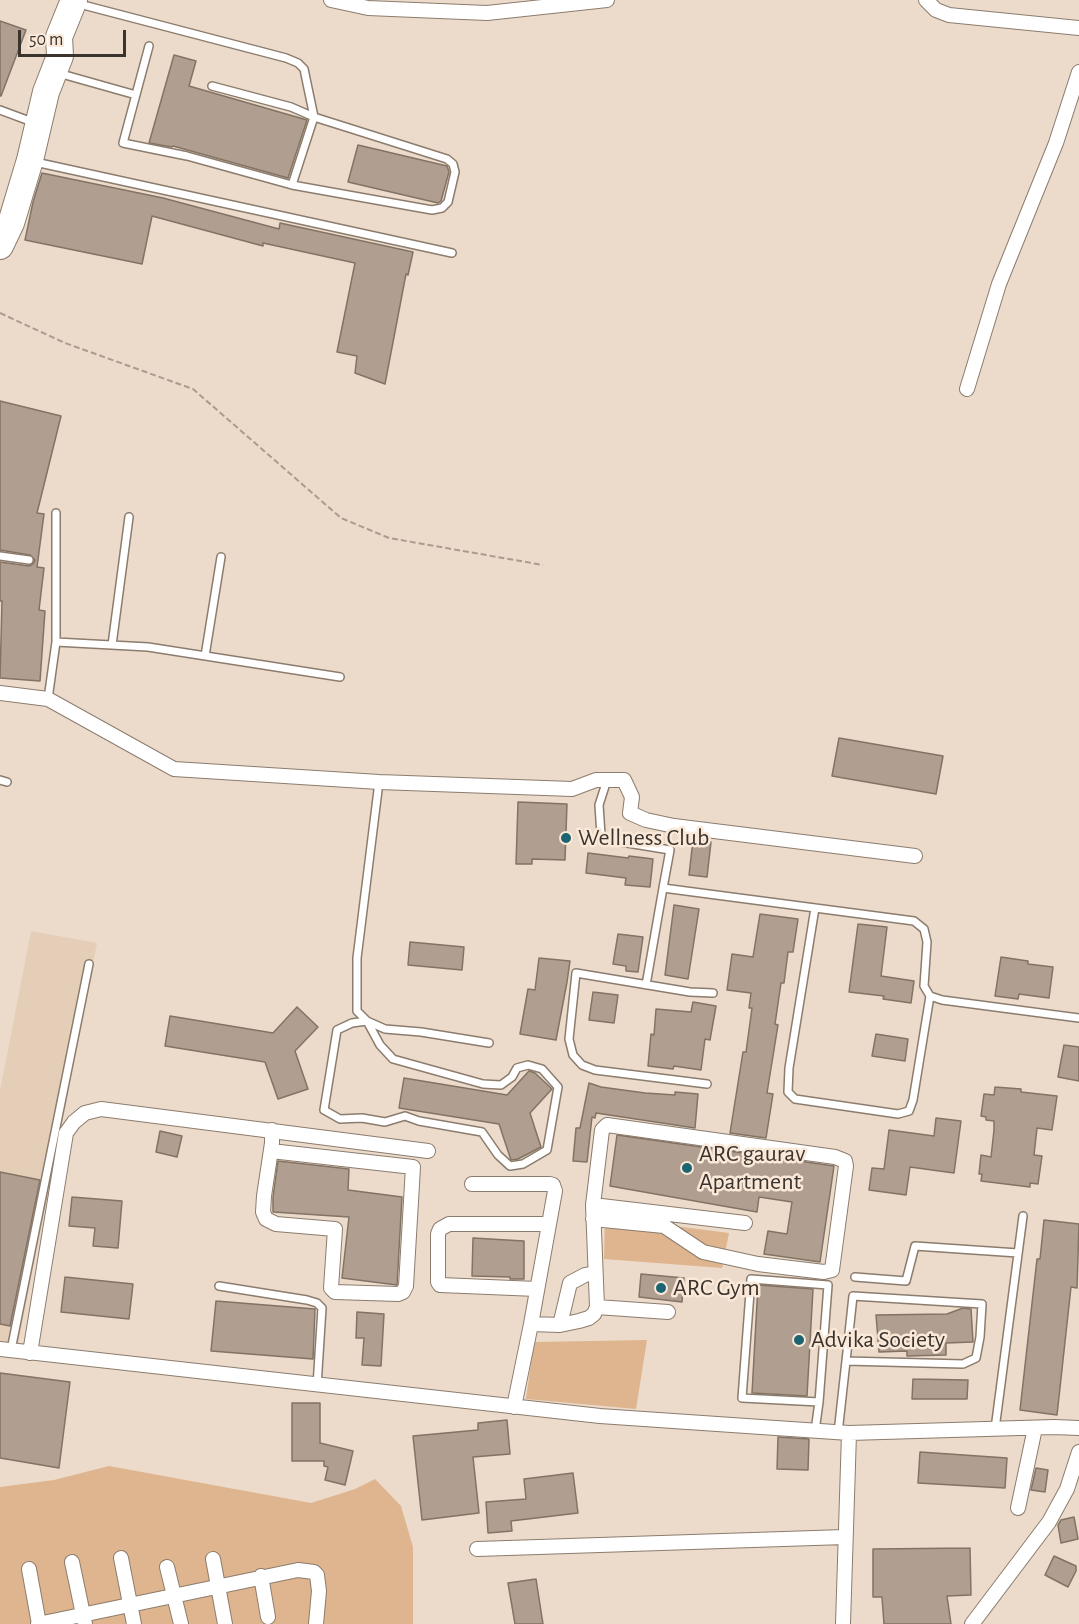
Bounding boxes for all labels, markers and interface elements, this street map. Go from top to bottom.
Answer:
scale bar [21,18,129,56]
text: 50 m [29,31,63,49]
place label: Wellness Club [578,824,709,852]
marker: Wellness Club [559,831,573,845]
place label: ARC gaurav Apartment [699,1140,805,1196]
marker: ARC gaurav Apartment [680,1161,694,1175]
place label: ARC Gym [673,1274,760,1302]
marker: ARC Gym [654,1281,668,1295]
place label: Advika Society [811,1326,945,1354]
marker: Advika Society [792,1333,806,1347]

